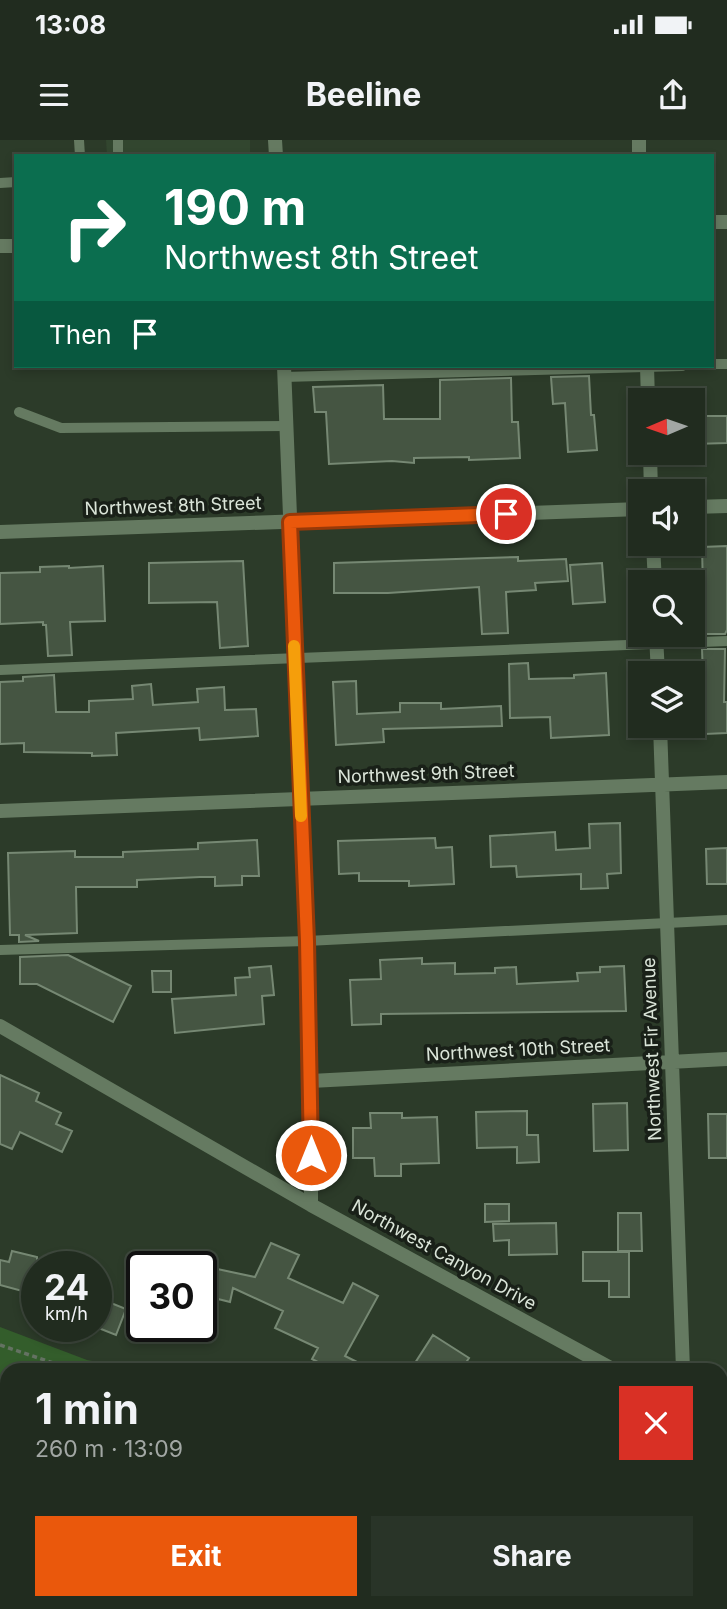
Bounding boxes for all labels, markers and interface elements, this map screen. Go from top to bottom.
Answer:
text: 13:08 [35,9,106,40]
text: Beeline [306,75,421,114]
icon: menu [35,76,73,114]
icon: share [654,76,692,114]
text: 190 m [164,178,306,237]
icon: right [49,182,140,273]
text: Northwest 8th Street [164,238,478,277]
icon: arrive [126,315,164,353]
text: Then [49,319,112,350]
north arrow [628,388,705,466]
map controls [628,388,705,738]
button: sound [628,479,705,556]
pin [476,484,536,544]
street label: Northwest 8th Street [84,492,262,519]
icon: arrive [487,495,525,533]
button: search [628,570,705,647]
button: layers [628,661,705,738]
street label: Northwest 9th Street [337,760,515,787]
street label: Northwest Fir Avenue [638,957,665,1141]
street label: Northwest 10th Street [425,1034,611,1065]
position arrow [274,1118,348,1192]
street label: Northwest Canyon Drive [348,1195,540,1314]
speed limit sign: 30 [126,1251,217,1342]
text: 24 [44,1266,89,1308]
text: km/h [45,1303,88,1324]
text: 1 min [35,1383,139,1434]
button: close [619,1386,693,1460]
text: 260 m · 13:09 [35,1435,183,1463]
button: Exit [35,1516,357,1596]
button: Share [371,1516,693,1596]

